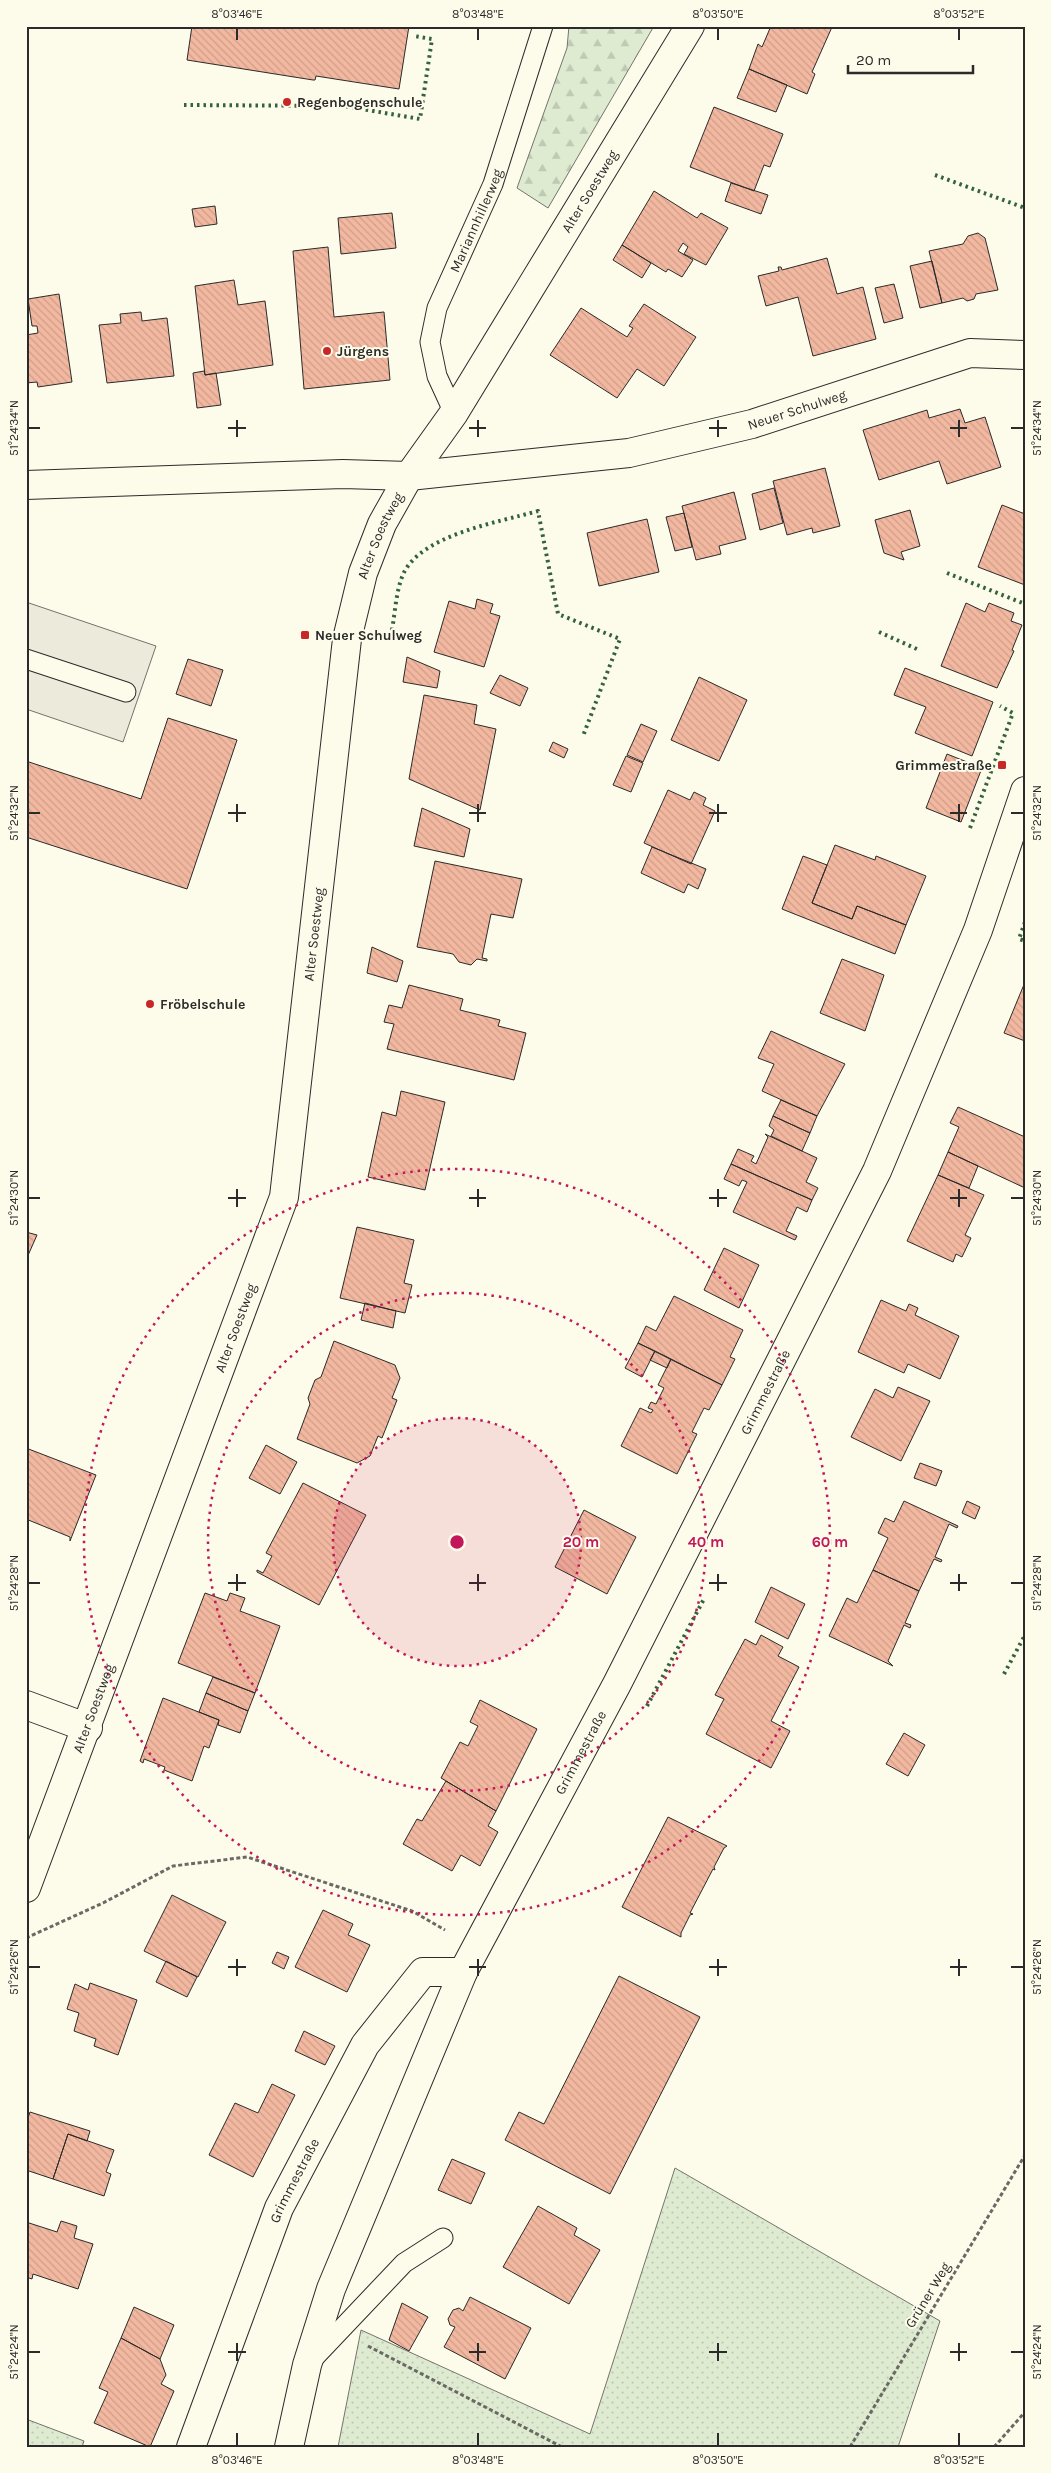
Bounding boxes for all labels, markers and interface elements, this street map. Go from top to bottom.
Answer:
text: 8°03'46"E [211,7,263,21]
text: 8°03'48"E [452,7,504,21]
text: 8°03'50"E [692,7,744,21]
text: 8°03'52"E [933,7,985,21]
scale bar [848,42,974,74]
text: 20 m [856,51,891,69]
place label: Regenbogenschule [297,94,423,111]
marker: Regenbogenschule [281,96,293,108]
street label: Alter Soestweg [558,146,621,236]
street label: Mariannhillerweg [446,167,506,275]
place label: Jürgens [337,343,389,360]
marker: Jürgens [321,345,333,357]
street label: Neuer Schulweg [745,385,848,433]
text: 51°24'34"N [7,400,21,456]
text: 51°24'34"N [1030,400,1044,456]
street label: Alter Soestweg [353,489,407,581]
place label: Neuer Schulweg [315,627,422,644]
marker: Neuer Schulweg [299,629,311,641]
place label: Grimmestraße [895,757,992,774]
marker: Grimmestraße [996,759,1008,771]
text: 51°24'32"N [7,785,21,841]
text: 51°24'32"N [1030,785,1044,841]
street label: Alter Soestweg [300,886,327,982]
place label: Fröbelschule [160,996,245,1013]
marker: Fröbelschule [144,998,156,1010]
text: 51°24'30"N [7,1170,21,1226]
text: 51°24'30"N [1030,1170,1044,1226]
street label: Alter Soestweg [211,1281,260,1375]
street label: Grimmestraße [736,1347,794,1437]
centre of rings [448,1533,466,1551]
text: 20 m [563,1533,599,1551]
text: 40 m [688,1533,724,1551]
text: 60 m [812,1533,848,1551]
text: 51°24'28"N [7,1555,21,1611]
text: 51°24'28"N [1030,1555,1044,1611]
street label: Alter Soestweg [69,1661,118,1755]
street label: Grimmestraße [551,1707,610,1797]
text: 51°24'26"N [7,1939,21,1995]
text: 51°24'26"N [1030,1939,1044,1995]
street label: Grimmestraße [266,2135,323,2225]
street label: Grüner Weg [902,2259,954,2331]
text: 51°24'24"N [7,2324,21,2380]
text: 51°24'24"N [1030,2324,1044,2380]
text: 8°03'46"E [211,2453,263,2467]
text: 8°03'48"E [452,2453,504,2467]
text: 8°03'50"E [692,2453,744,2467]
text: 8°03'52"E [933,2453,985,2467]

